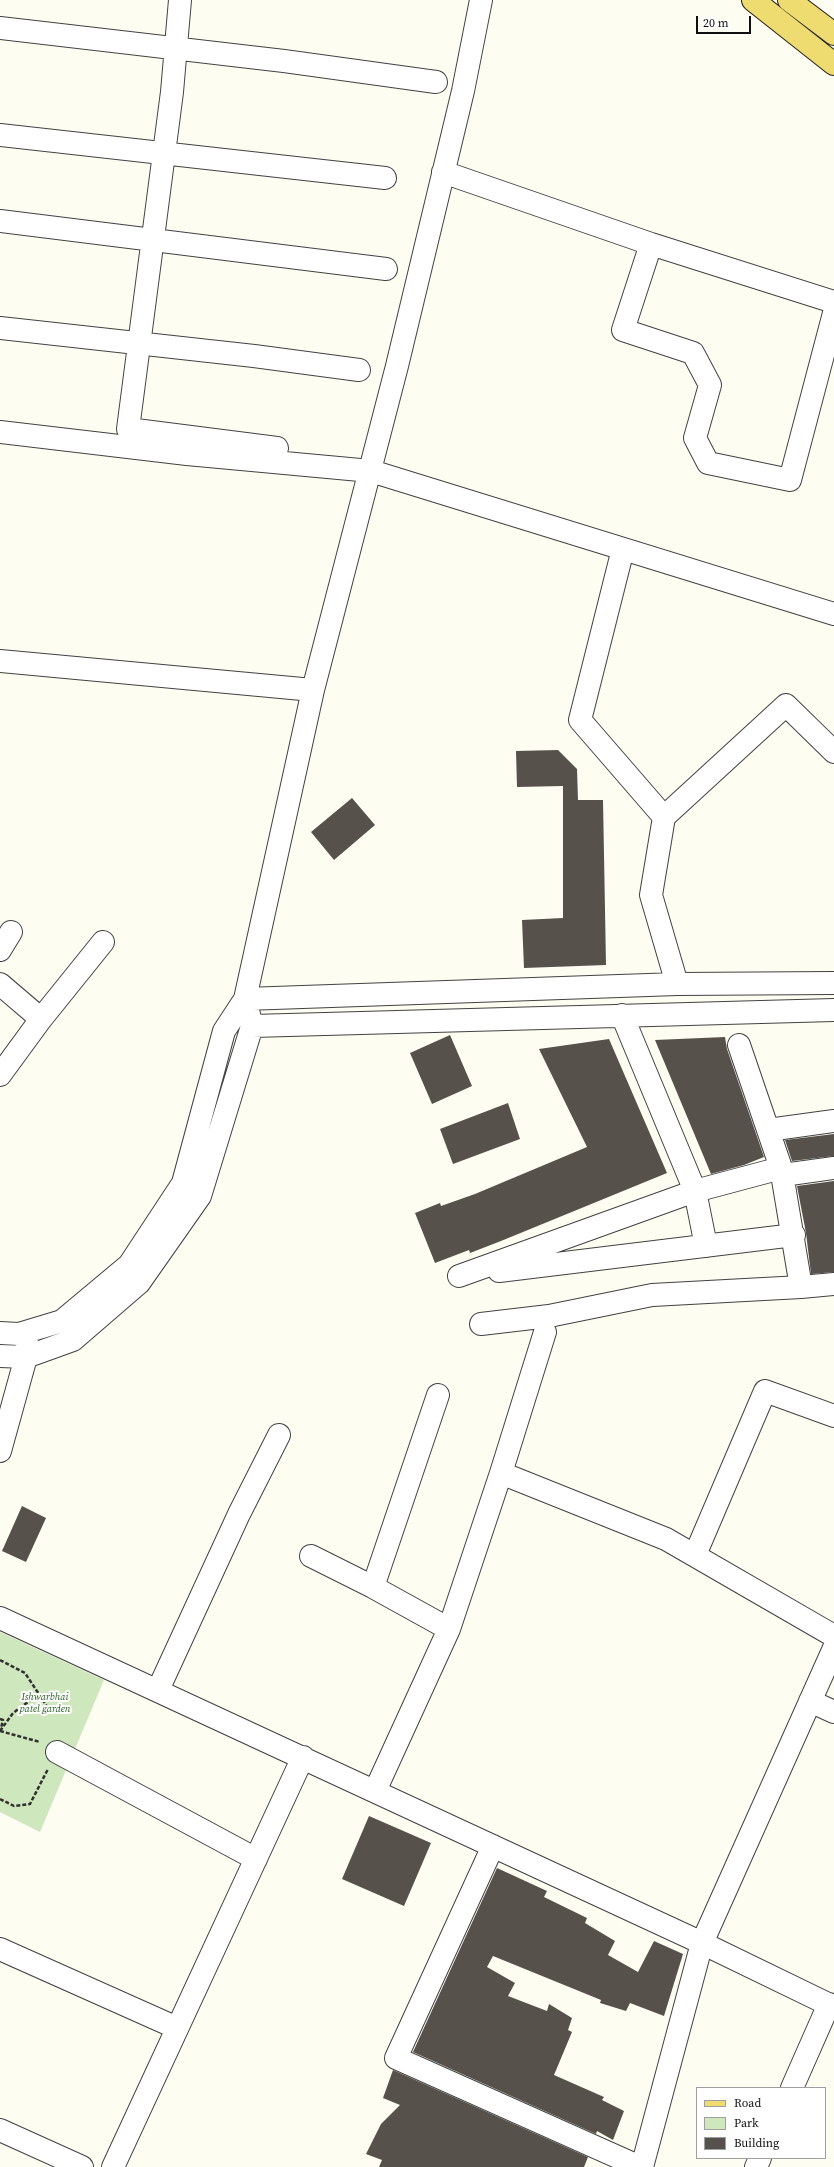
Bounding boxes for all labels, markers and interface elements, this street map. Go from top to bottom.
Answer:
scale bar [698,8,753,34]
text: 20 m [703,15,729,31]
park label: Ishwarbhai patel garden [20,1691,70,1714]
legend [696,2087,826,2159]
text: Road [734,2095,761,2111]
text: Park [734,2115,759,2131]
text: Building [734,2135,779,2151]

